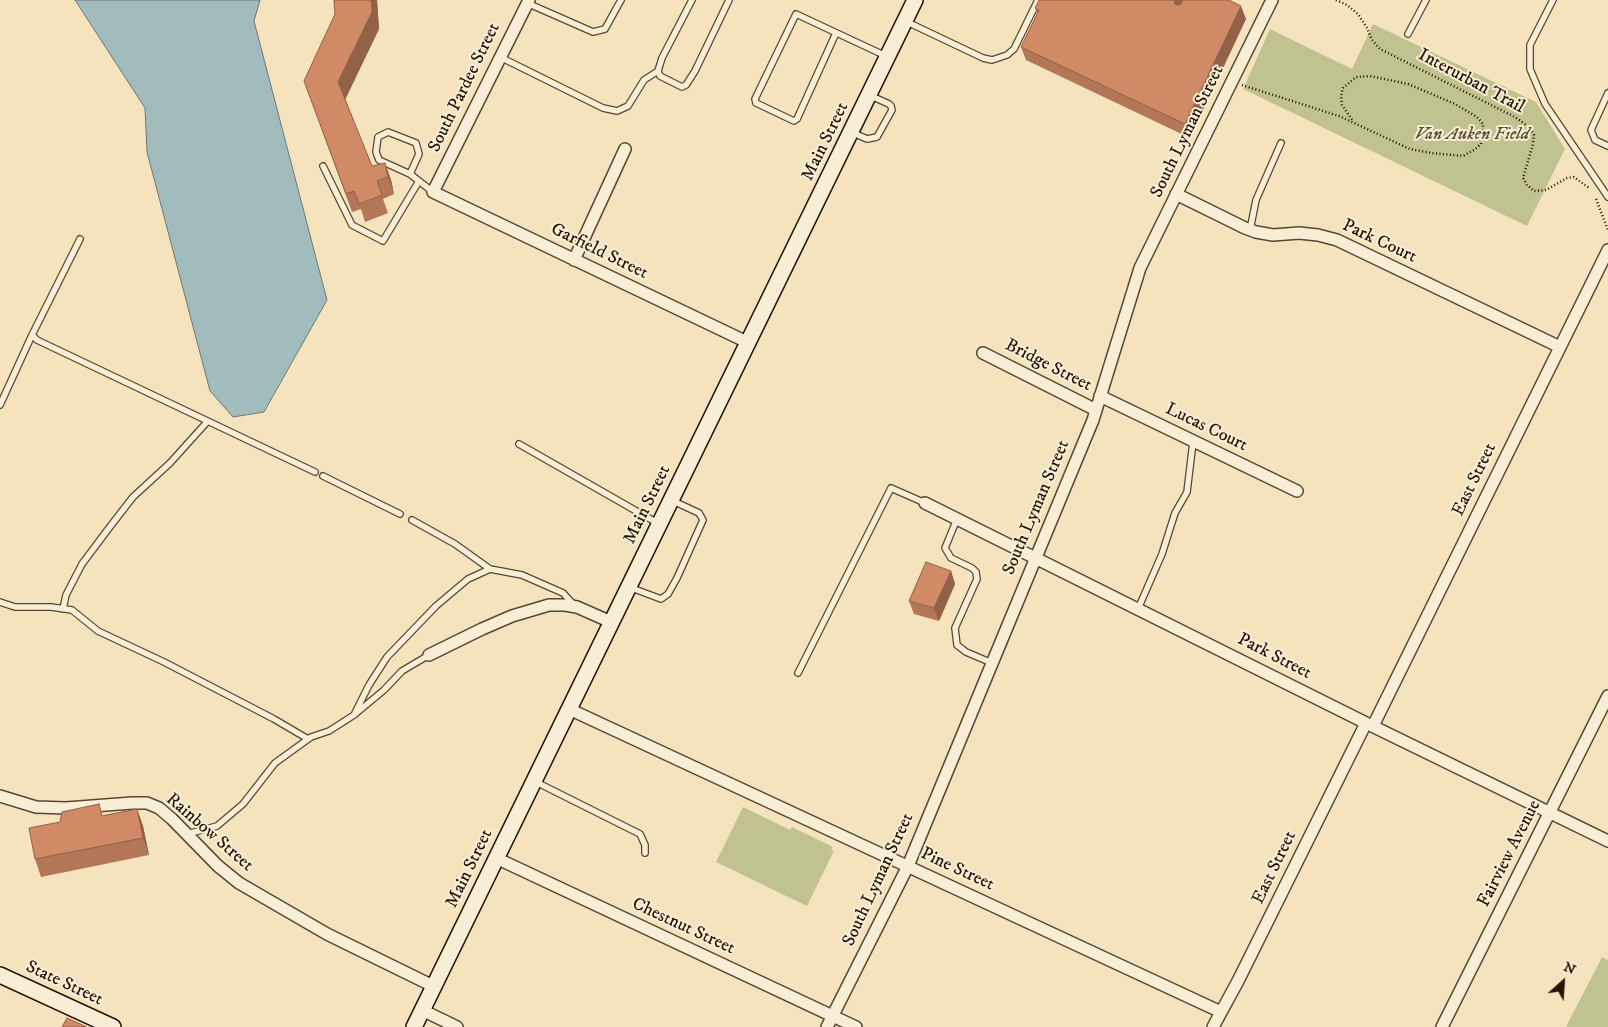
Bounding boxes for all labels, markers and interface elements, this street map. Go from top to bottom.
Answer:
street label: South Pardee Street [424,20,506,156]
street label: Interurban Trail [1414,45,1528,119]
street label: South Lyman Street [1147,62,1229,202]
street label: Main Street [798,99,854,185]
park label: Van Auken Field [1415,124,1529,146]
street label: Park Court [1338,215,1420,269]
street label: Garfield Street [547,219,651,285]
street label: Bridge Street [1001,335,1095,397]
street label: Lucas Court [1161,399,1251,457]
street label: South Lyman Street [999,437,1075,579]
street label: East Street [1448,440,1502,520]
street label: Main Street [620,462,676,548]
street label: Park Street [1233,629,1315,685]
street label: Rainbow Street [161,789,257,877]
street label: Fairview Avenue [1474,797,1546,911]
street label: South Lyman Street [839,810,919,950]
street label: Main Street [442,826,498,912]
street label: East Street [1248,828,1302,908]
street label: Pine Street [917,844,997,896]
street label: Chestnut Street [628,894,738,960]
street label: State Street [22,957,106,1011]
north arrow [1538,957,1588,1007]
text: N [1560,958,1579,979]

